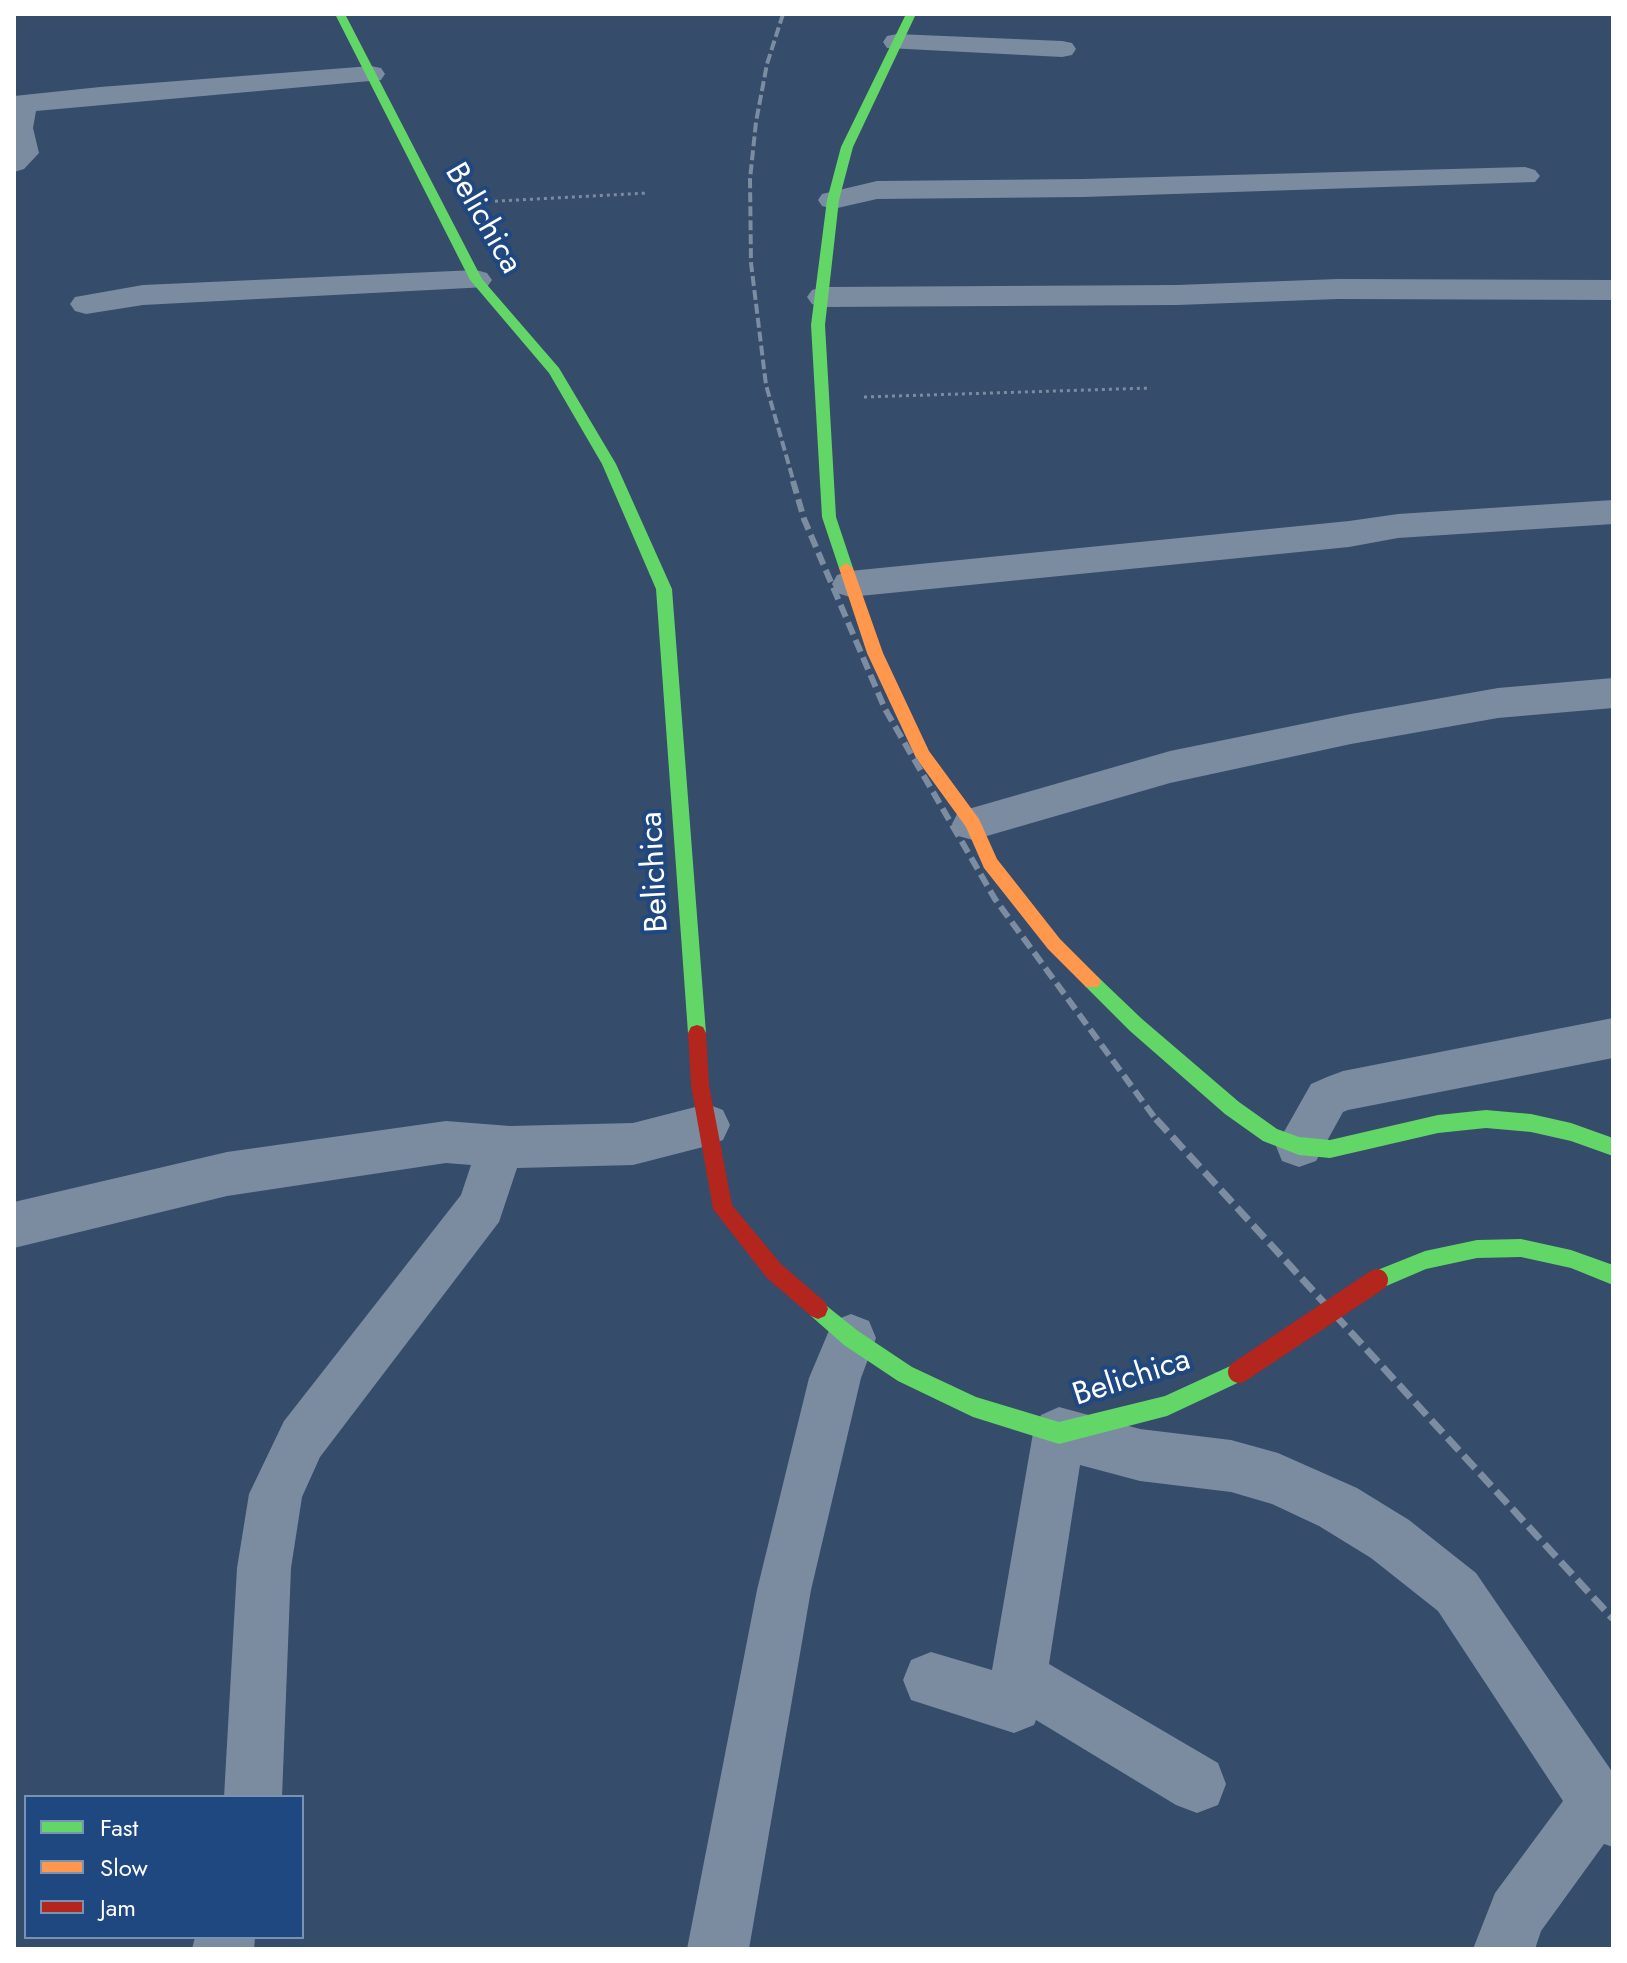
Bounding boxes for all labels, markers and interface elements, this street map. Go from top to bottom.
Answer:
street label: Belichica [435,157,529,281]
street label: Belichica [634,811,678,933]
street label: Belichica [1068,1342,1196,1416]
legend [24,1795,304,1939]
text: Fast [100,1810,138,1845]
text: Slow [100,1850,148,1885]
text: Jam [100,1890,136,1925]

